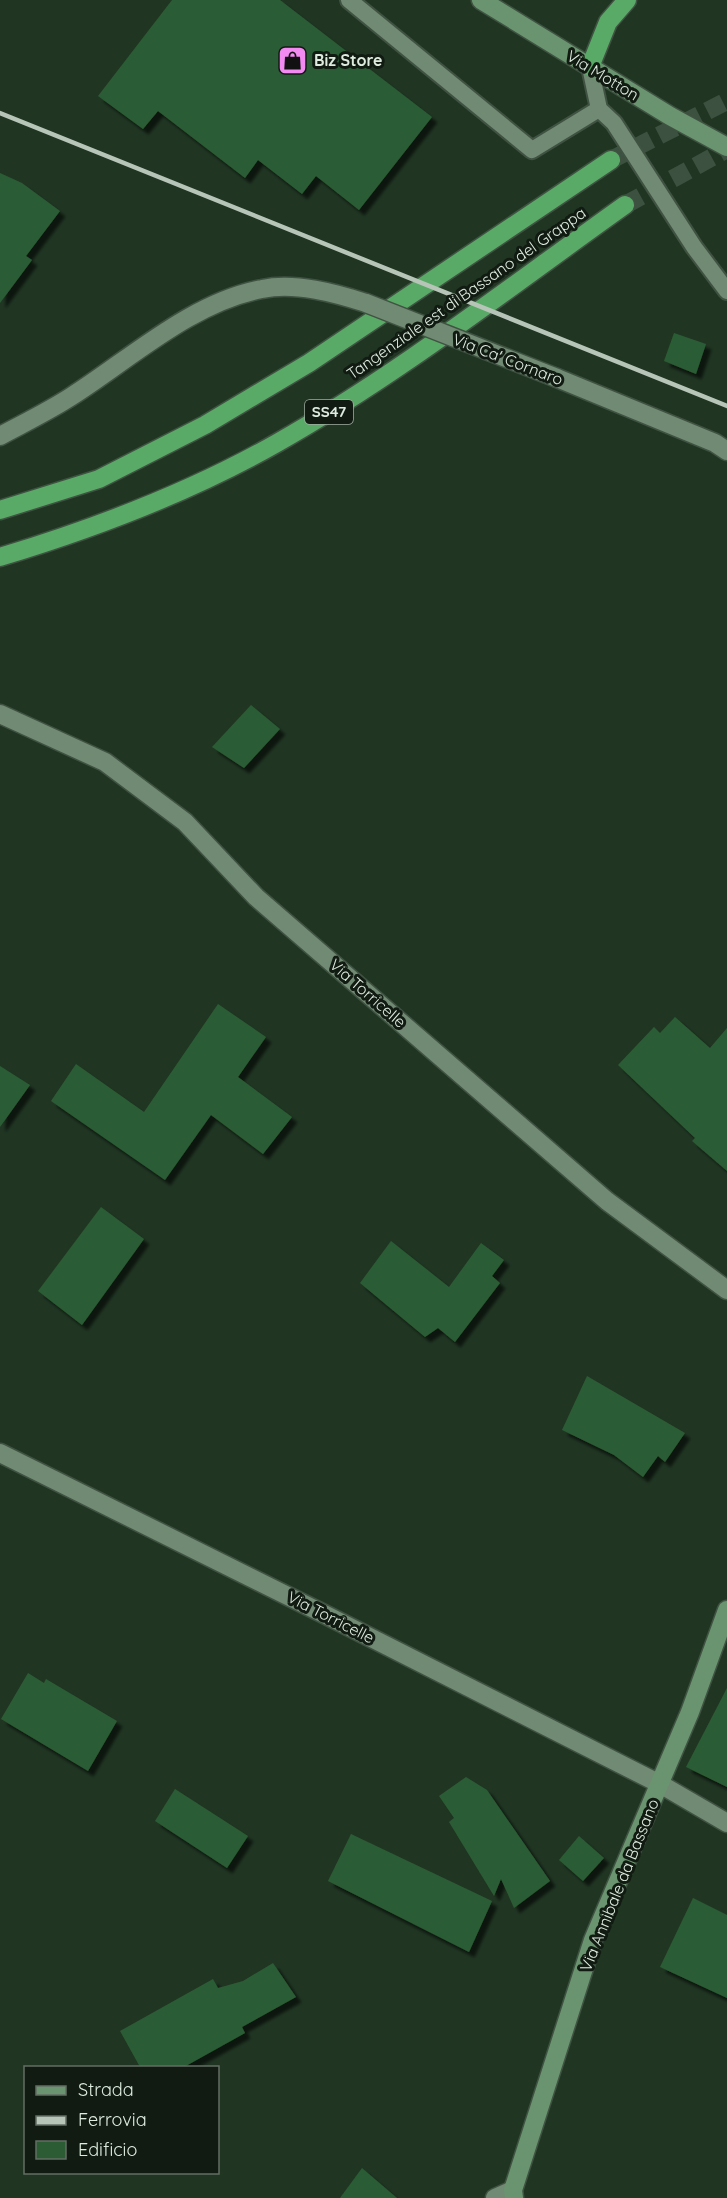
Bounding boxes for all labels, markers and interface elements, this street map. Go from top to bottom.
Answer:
shop icon: Biz Store [277,44,309,76]
street label: Via Motton [563,46,643,104]
place label: Biz Store [314,50,383,70]
street label: Tangenziale est di Bassano del Grappa [343,202,589,384]
street label: Via Ca' Cornaro [450,329,566,389]
road number: SS47 [305,400,353,424]
street label: Via Torricelle [326,954,410,1032]
street label: Via Torricelle [284,1587,378,1647]
street label: Via Annibale da Bassano [575,1796,663,1974]
legend [24,2066,219,2174]
text: Strada [78,2078,134,2101]
text: Ferrovia [78,2108,147,2131]
text: Edificio [78,2138,137,2161]

